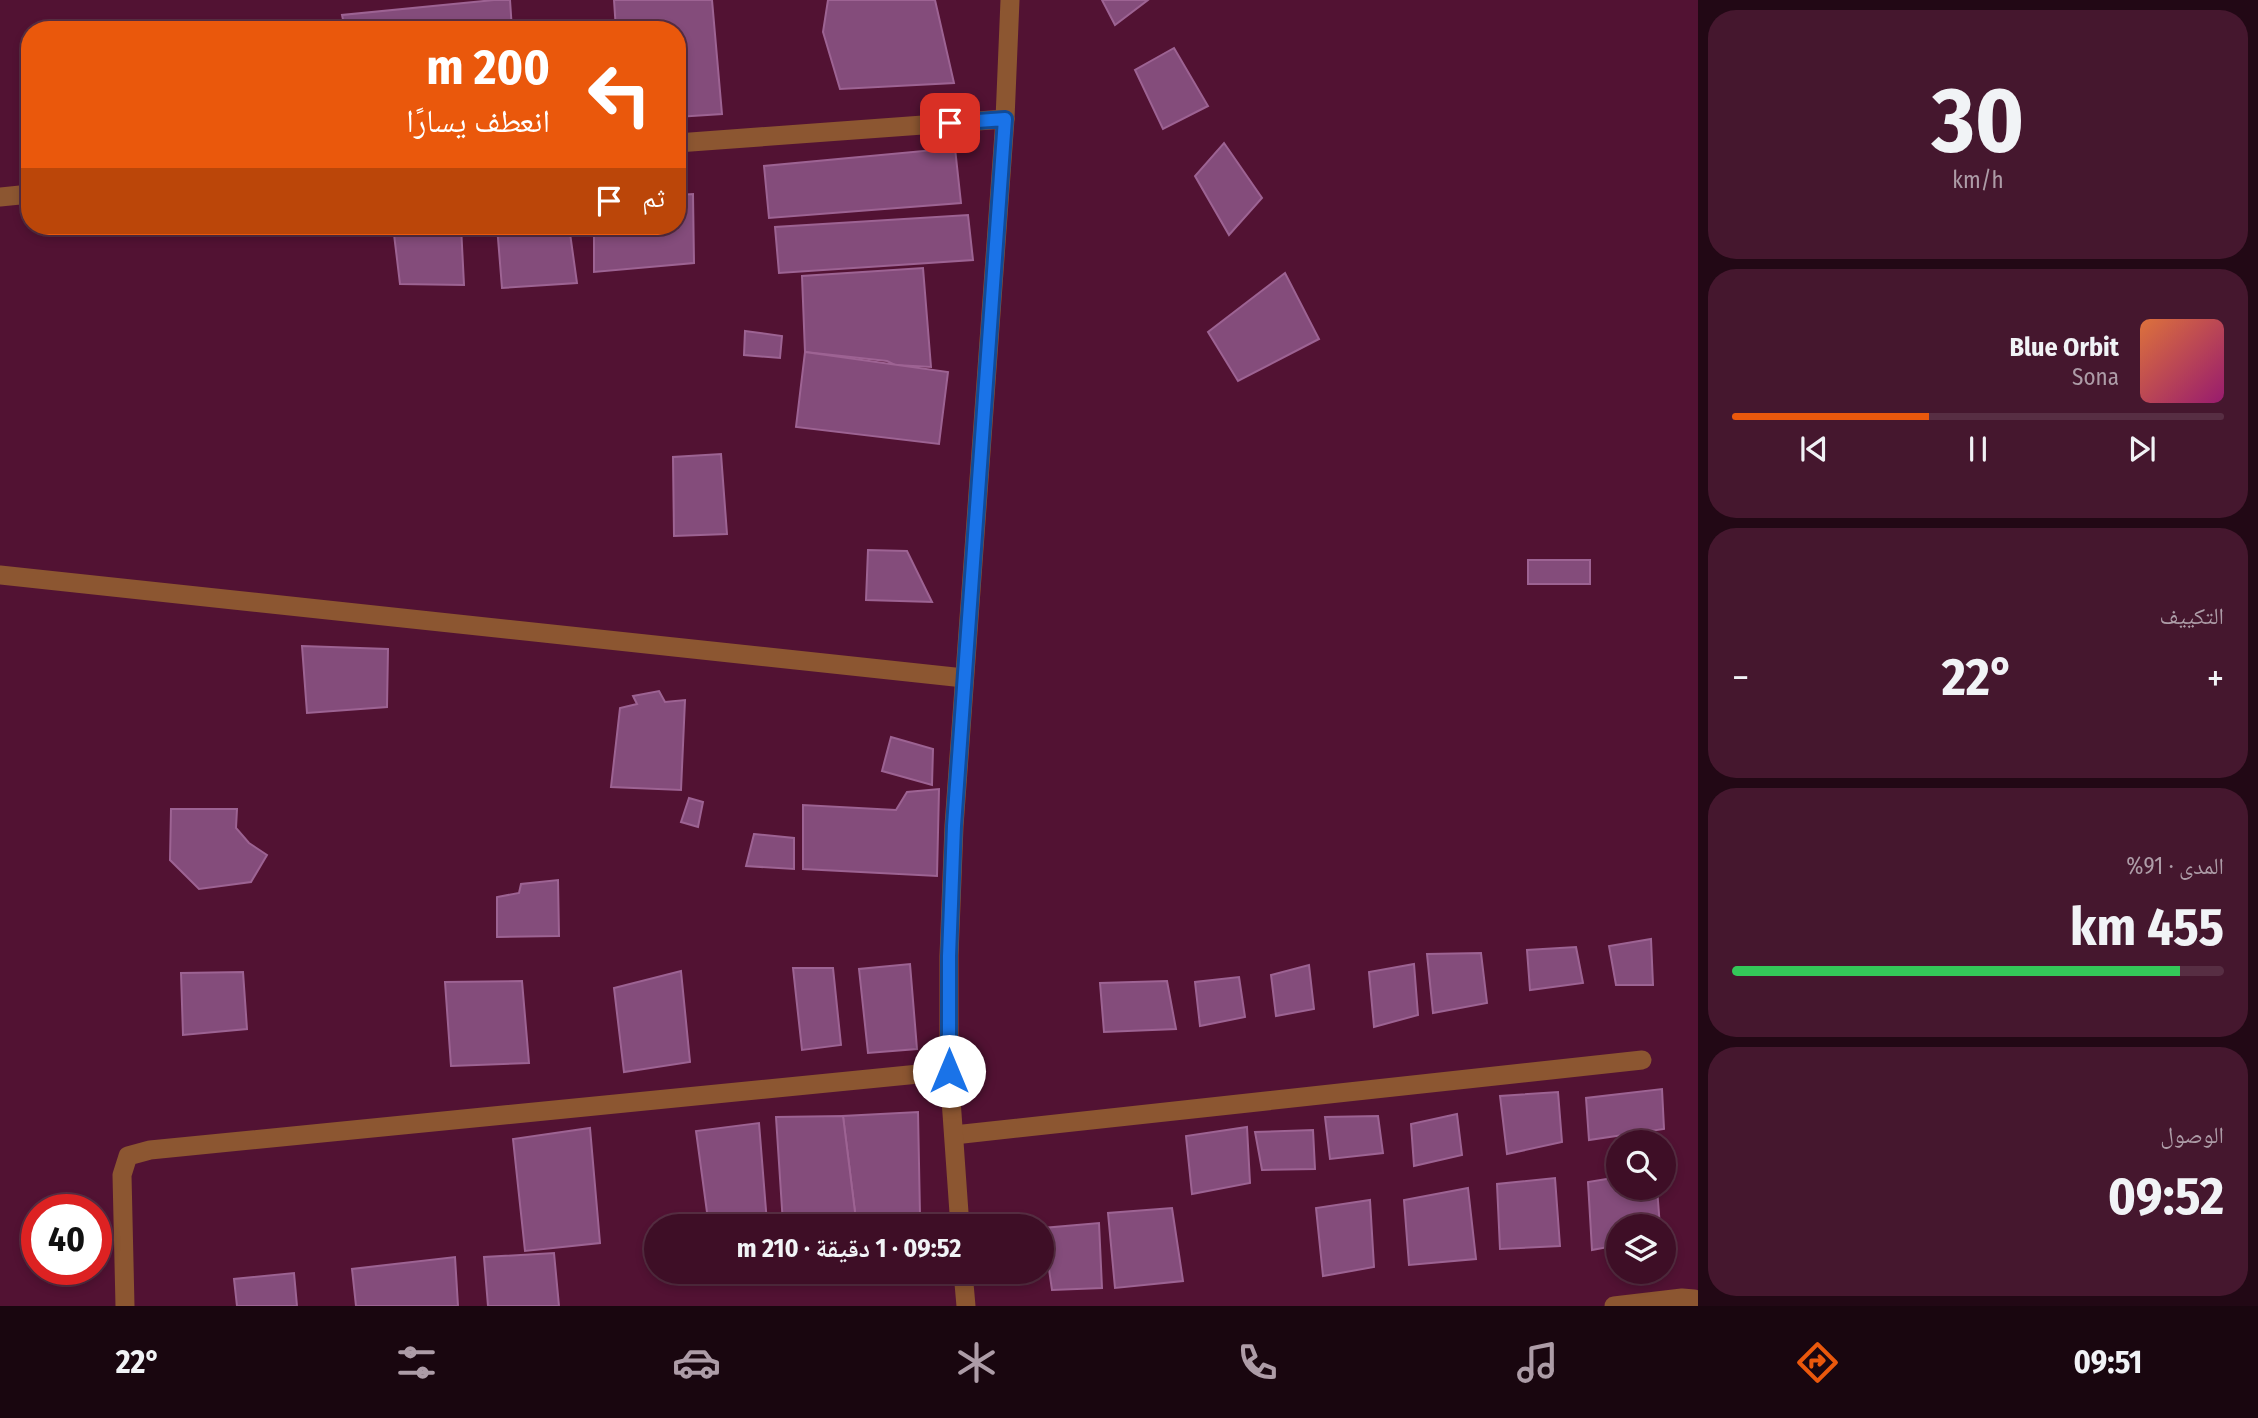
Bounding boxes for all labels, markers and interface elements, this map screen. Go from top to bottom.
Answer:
text: 200 m [426,38,550,97]
icon: left [574,49,665,140]
text: 30 [1932,66,2024,175]
pin [920,93,980,153]
text: انعطف يسارًا [406,102,550,140]
icon: arrive [931,104,969,142]
text: km/h [1952,166,2004,194]
icon: arrive [590,182,628,220]
text: ثم [642,183,665,214]
text: Blue Orbit [2009,332,2119,363]
text: Sona [2072,363,2119,391]
icon: previous [1795,430,1833,468]
icon: pause [1959,430,1997,468]
icon: next [2123,430,2161,468]
text: التكييف [2159,602,2224,630]
text: 22° [1942,646,2014,709]
text: − [1732,655,1749,701]
text: + [2207,655,2224,701]
text: المدى · 91% [2126,852,2224,880]
text: 455 km [2070,896,2224,959]
position arrow [912,1034,986,1108]
text: الوصول [2160,1121,2224,1149]
map controls [1606,1130,1676,1284]
button: search [1606,1130,1676,1200]
text: 09:52 [2108,1165,2224,1228]
speed limit sign: 40 [21,1194,112,1285]
button: layers [1606,1214,1676,1284]
text: 09:52 · 1 دقيقة · 210 m [737,1233,961,1264]
icon: filters [392,1338,441,1387]
icon: car [672,1338,721,1387]
icon: climate [952,1338,1001,1387]
icon: phone [1233,1338,1282,1387]
icon: music [1513,1338,1562,1387]
icon: directions [1793,1338,1842,1387]
text: 22° [116,1343,160,1381]
text: 09:51 [2073,1343,2142,1381]

